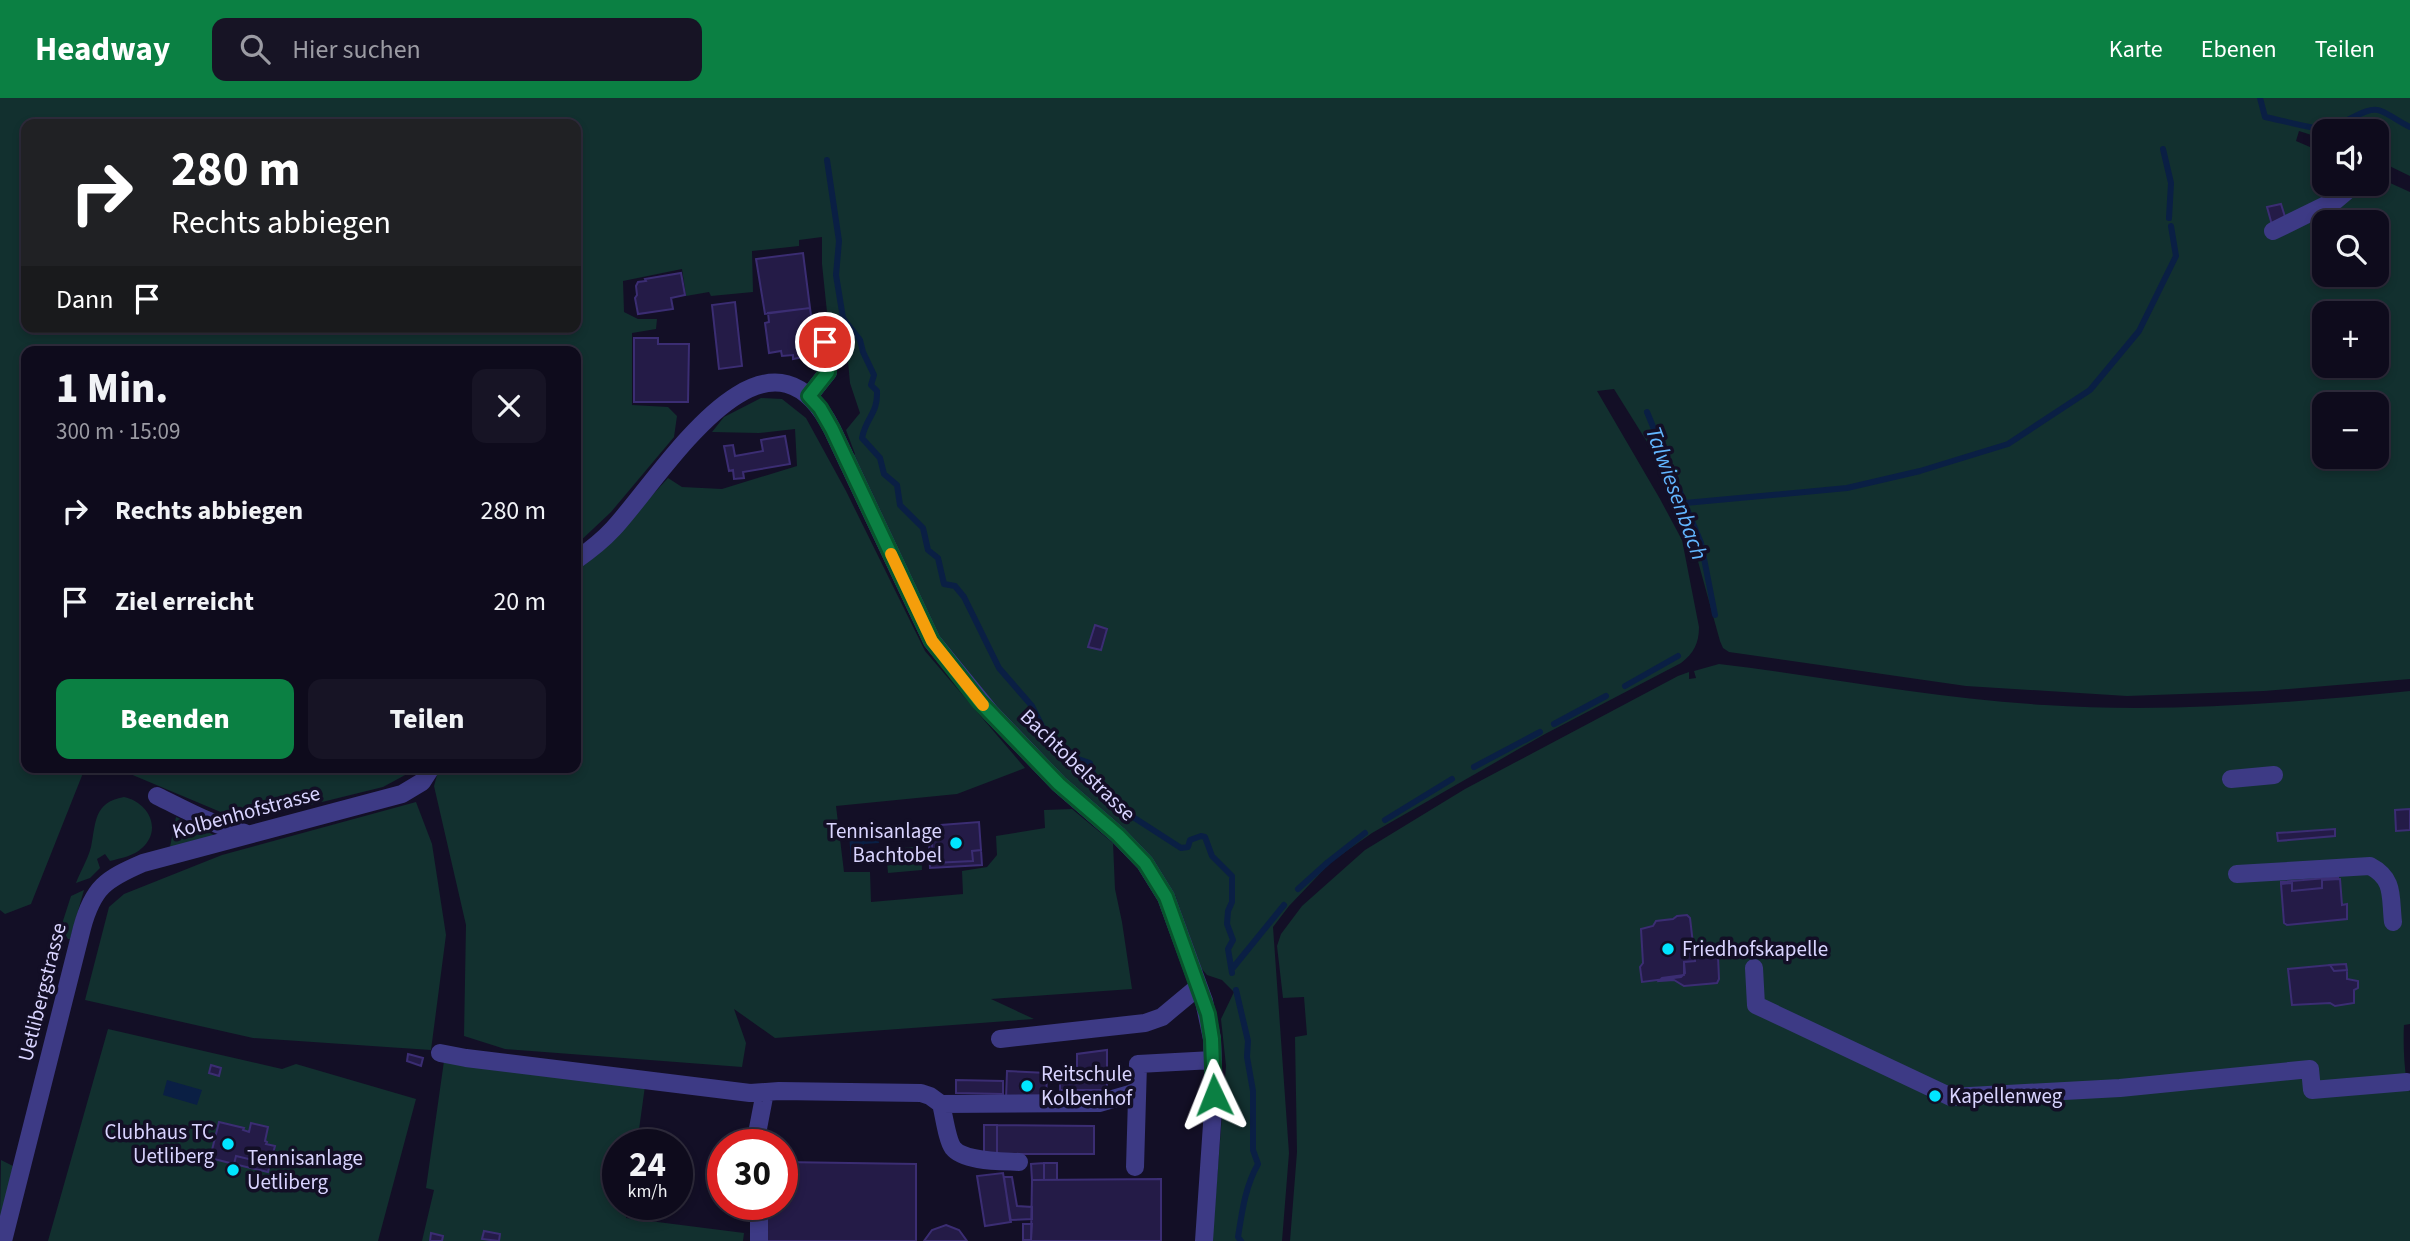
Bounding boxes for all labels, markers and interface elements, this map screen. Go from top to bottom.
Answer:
search box [212,18,702,81]
text: Headway [35,26,170,73]
icon: search [236,30,274,68]
text: Hier suchen [292,31,421,68]
text: Karte [2109,32,2163,67]
text: Ebenen [2201,32,2277,67]
text: Teilen [2315,32,2375,67]
map controls [2312,119,2389,469]
button: sound [2312,119,2389,196]
text: 280 m [171,135,300,205]
icon: right [56,147,147,238]
text: Rechts abbiegen [171,200,391,246]
button: search [2312,210,2389,287]
icon: arrive [128,280,166,318]
text: Dann [56,281,114,318]
button: + [2312,301,2389,378]
pin [795,312,855,372]
icon: arrive [806,323,844,361]
text: 1 Min. [56,359,168,419]
button: close [472,369,546,443]
button: − [2312,392,2389,469]
text: 300 m · 15:09 [56,415,180,448]
water label: Talwiesenbach [1637,422,1716,565]
icon: right [56,492,94,530]
text: Rechts abbiegen [115,492,303,529]
text: 280 m [480,492,546,529]
icon: arrive [56,583,94,621]
text: Ziel erreicht [115,583,254,620]
text: 20 m [493,583,546,620]
button: Beenden [56,679,294,759]
button: Teilen [308,679,546,759]
street label: Bachtobelstrasse [1013,702,1143,828]
street label: Kolbenhofstrasse [169,778,323,846]
place label: Tennisanlage Bachtobel [826,816,942,870]
marker: Tennisanlage Bachtobel [948,835,964,851]
street label: Uetlibergstrasse [10,920,74,1064]
place label: Friedhofskapelle [1682,934,1828,964]
marker: Friedhofskapelle [1660,941,1676,957]
position arrow [1177,1058,1251,1132]
place label: Reitschule Kolbenhof [1041,1059,1133,1113]
marker: Reitschule Kolbenhof [1019,1078,1035,1094]
place label: Kapellenweg [1949,1081,2063,1111]
marker: Kapellenweg [1927,1088,1943,1104]
place label: Clubhaus TC Uetliberg [104,1117,214,1171]
speed limit sign: 30 [707,1129,798,1220]
marker: Clubhaus TC Uetliberg [220,1136,236,1152]
text: 24 [629,1140,666,1190]
place label: Tennisanlage Uetliberg [247,1143,363,1197]
marker: Tennisanlage Uetliberg [225,1162,241,1178]
text: km/h [628,1179,667,1204]

